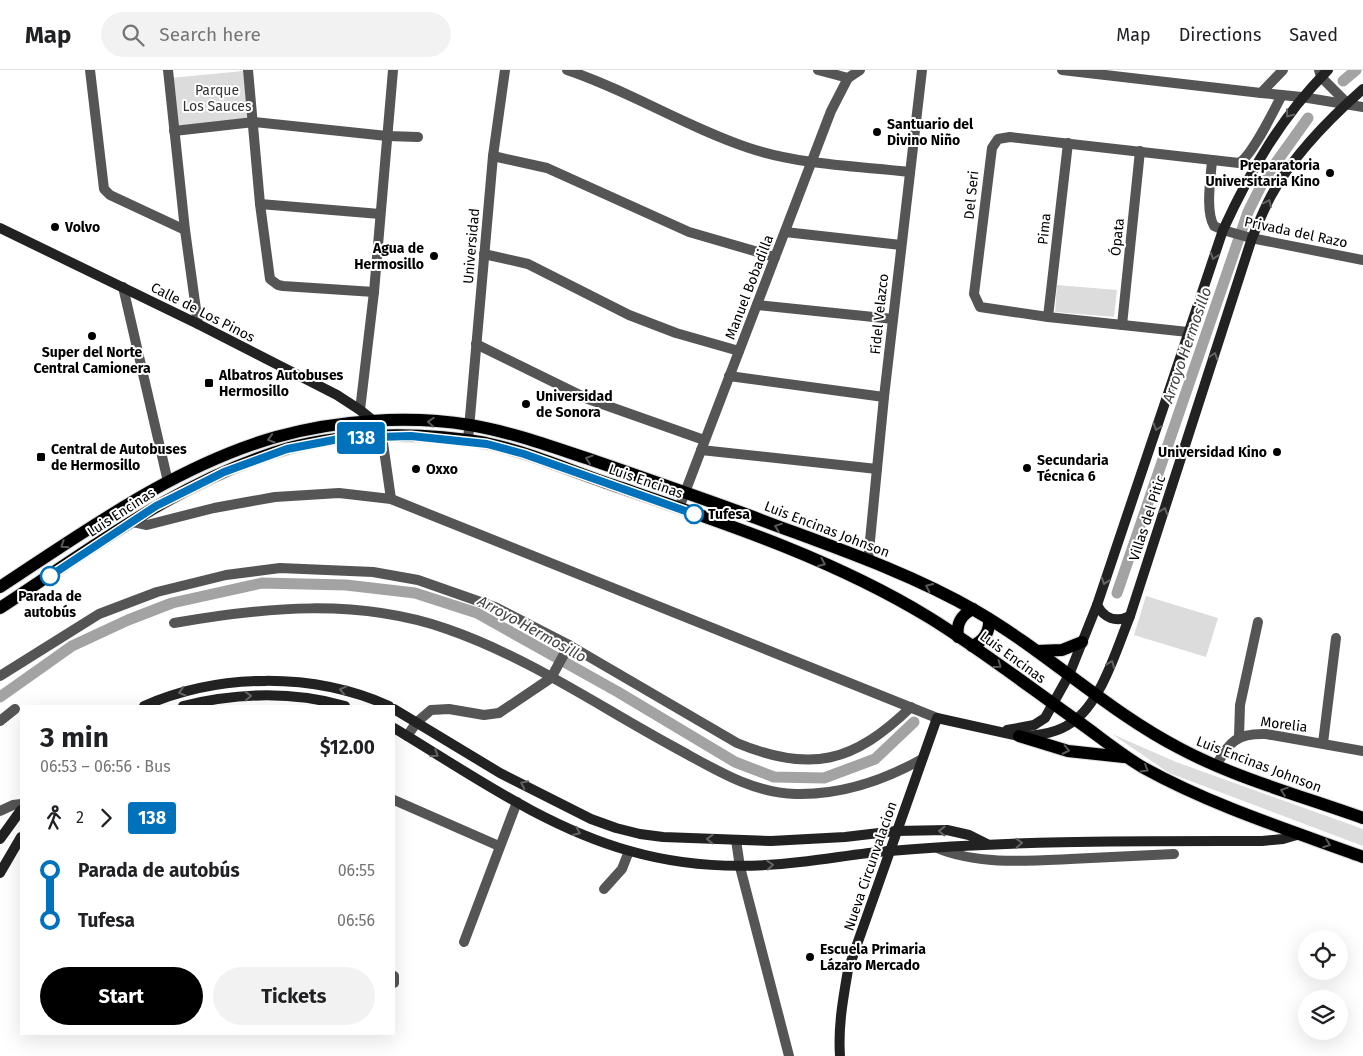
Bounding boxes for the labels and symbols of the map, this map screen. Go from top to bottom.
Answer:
park label: Parque Los Sauces [182,82,252,115]
one-way arrow [1287,108,1295,117]
place label: Santuario del Divino Niño [887,116,974,149]
marker: Santuario del Divino Niño [871,126,883,138]
place label: Preparatoria Universitaria Kino [1205,157,1320,190]
marker: Preparatoria Universitaria Kino [1324,167,1336,179]
street label: Del Seri [960,170,983,220]
one-way arrow [1261,199,1272,208]
street label: Universidad [460,207,483,285]
street label: Pima [1034,212,1055,246]
street label: Privada del Razo [1243,213,1349,252]
street label: Ópata [1106,217,1128,257]
place label: Volvo [64,219,100,236]
marker: Volvo [49,221,61,233]
street label: Manuel Bobadilla [722,232,777,342]
place label: Agua de Hermosillo [354,240,424,273]
marker: Agua de Hermosillo [428,250,440,262]
one-way arrow [1209,252,1219,260]
street label: Fidel Velazco [867,273,892,355]
street label: Calle de Los Pinos [148,279,258,346]
water label: Arroyo Hermosillo [1158,285,1215,406]
marker: Super del Norte Central Camionera [86,330,98,342]
place label: Super del Norte Central Camionera [33,344,151,377]
one-way arrow [1208,352,1218,361]
place label: Albatros Autobuses Hermosillo [218,367,344,400]
marker: Albatros Autobuses Hermosillo [203,377,215,389]
place label: Universidad de Sonora [536,388,613,421]
marker: Universidad de Sonora [520,398,532,410]
one-way arrow [427,416,435,427]
line badge: 138 [332,422,390,454]
one-way arrow [1152,422,1162,431]
one-way arrow [267,434,275,444]
place label: Central de Autobuses de Hermosillo [51,441,187,474]
place label: Universidad Kino [1158,444,1267,461]
marker: Universidad Kino [1271,446,1283,458]
marker: Central de Autobuses de Hermosillo [35,451,47,463]
place label: Secundaria Técnica 6 [1037,452,1109,485]
one-way arrow [585,455,593,465]
place label: Oxxo [426,461,458,478]
street label: Luis Encinas [606,461,686,502]
marker: Secundaria Técnica 6 [1021,462,1033,474]
marker: Oxxo [410,463,422,475]
street label: Villas del Pitic [1126,473,1169,563]
street label: Luis Encinas [84,484,159,541]
street label: Luis Encinas Johnson [762,498,892,561]
marker: Tufesa [684,504,704,524]
place label: Tufesa [708,506,750,523]
one-way arrow [1158,507,1168,515]
one-way arrow [774,523,783,533]
one-way arrow [61,539,70,548]
one-way arrow [817,557,826,567]
marker: Parada de autobús [40,566,60,586]
one-way arrow [1101,577,1111,585]
one-way arrow [926,583,935,593]
place label: Parada de autobús [18,588,82,621]
water label: Arroyo Hermosillo [474,591,589,666]
street label: Luis Encinas [976,628,1049,687]
one-way arrow [992,659,1002,668]
one-way arrow [1104,660,1115,669]
one-way arrow [338,685,347,696]
one-way arrow [178,687,187,697]
one-way arrow [245,691,253,701]
street label: Morelia [1259,713,1308,736]
street label: Luis Encinas Johnson [1194,733,1324,796]
one-way arrow [1061,744,1070,755]
one-way arrow [429,748,439,757]
one-way arrow [1139,762,1148,772]
one-way arrow [520,780,529,791]
one-way arrow [1280,787,1289,797]
street label: Nueva Circunvalacion [840,799,901,933]
one-way arrow [572,825,581,836]
one-way arrow [938,825,946,836]
one-way arrow [706,833,714,844]
one-way arrow [1015,838,1023,848]
one-way arrow [1322,838,1331,848]
one-way arrow [766,859,774,870]
place label: Escuela Primaria Lázaro Mercado [820,941,926,974]
marker: Escuela Primaria Lázaro Mercado [804,951,816,963]

